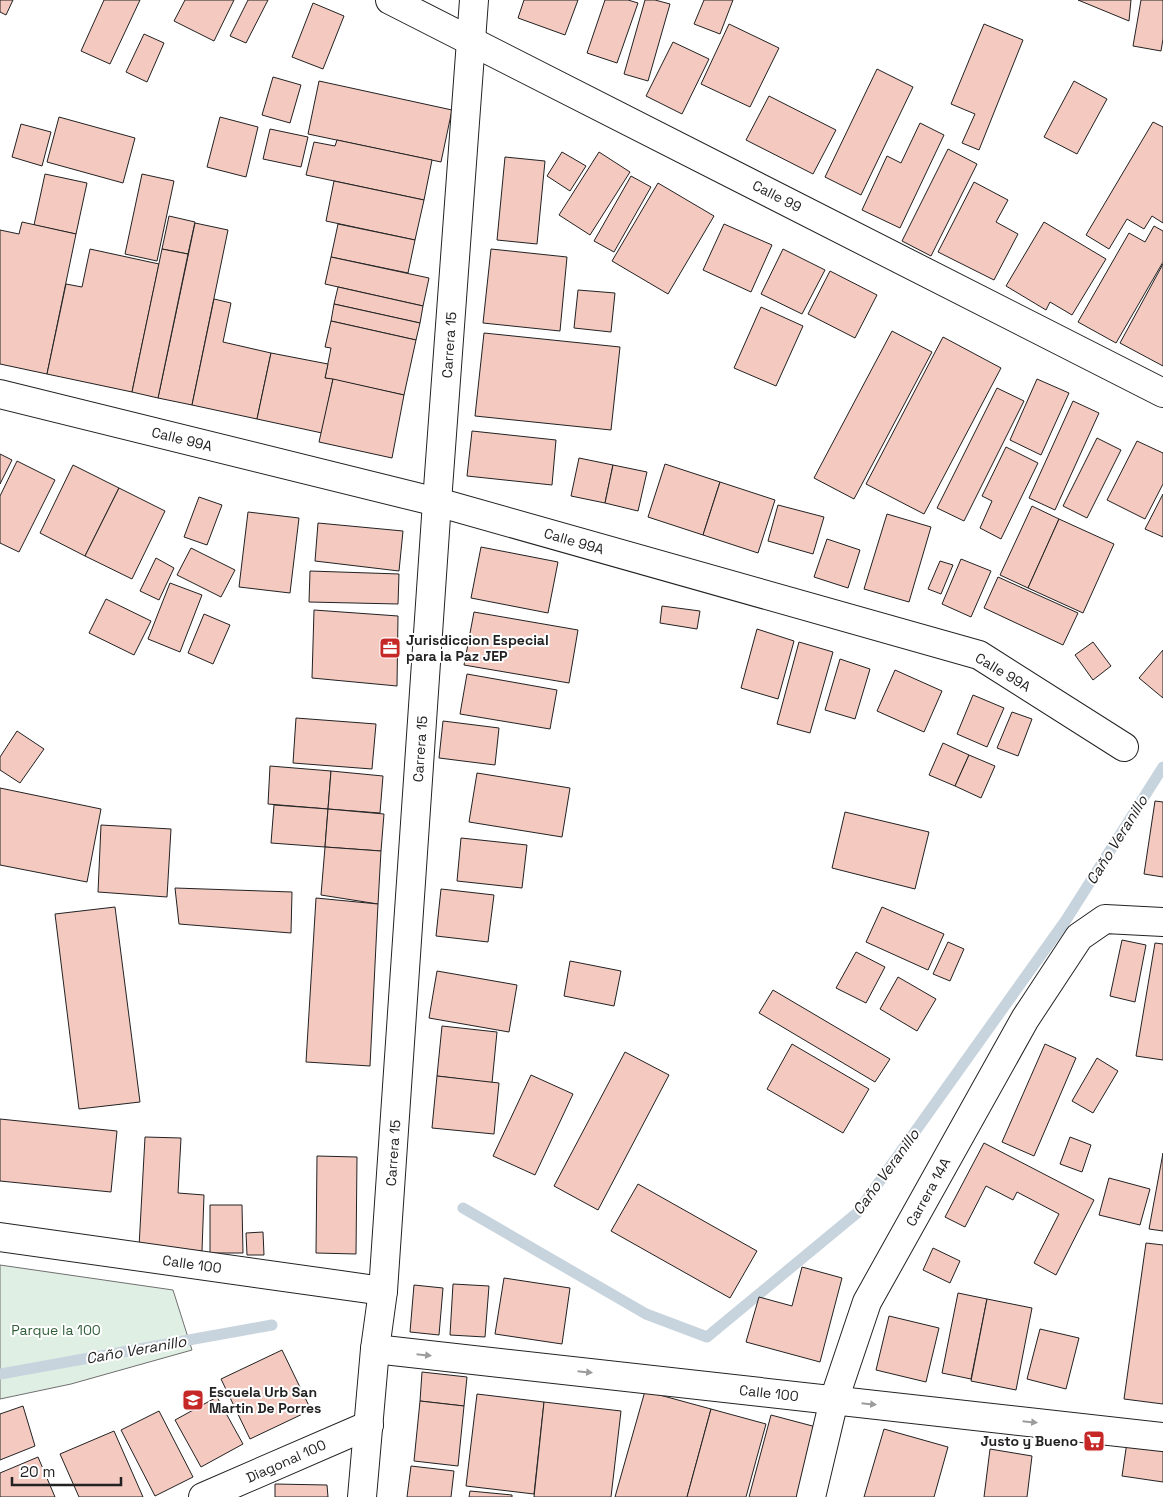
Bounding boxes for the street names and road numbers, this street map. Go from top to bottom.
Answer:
street label: Calle 99 [749,176,805,216]
street label: Carrera 15 [438,311,460,379]
street label: Calle 99A [150,423,214,455]
street label: Calle 99A [542,524,606,558]
street label: Calle 99A [972,648,1034,696]
street label: Carrera 15 [409,715,431,783]
street label: Carrera 15 [382,1119,404,1187]
street label: Carrera 14A [902,1154,954,1229]
street label: Calle 100 [161,1251,223,1277]
street label: Calle 100 [738,1381,800,1405]
street label: Diagonal 100 [243,1435,329,1487]

